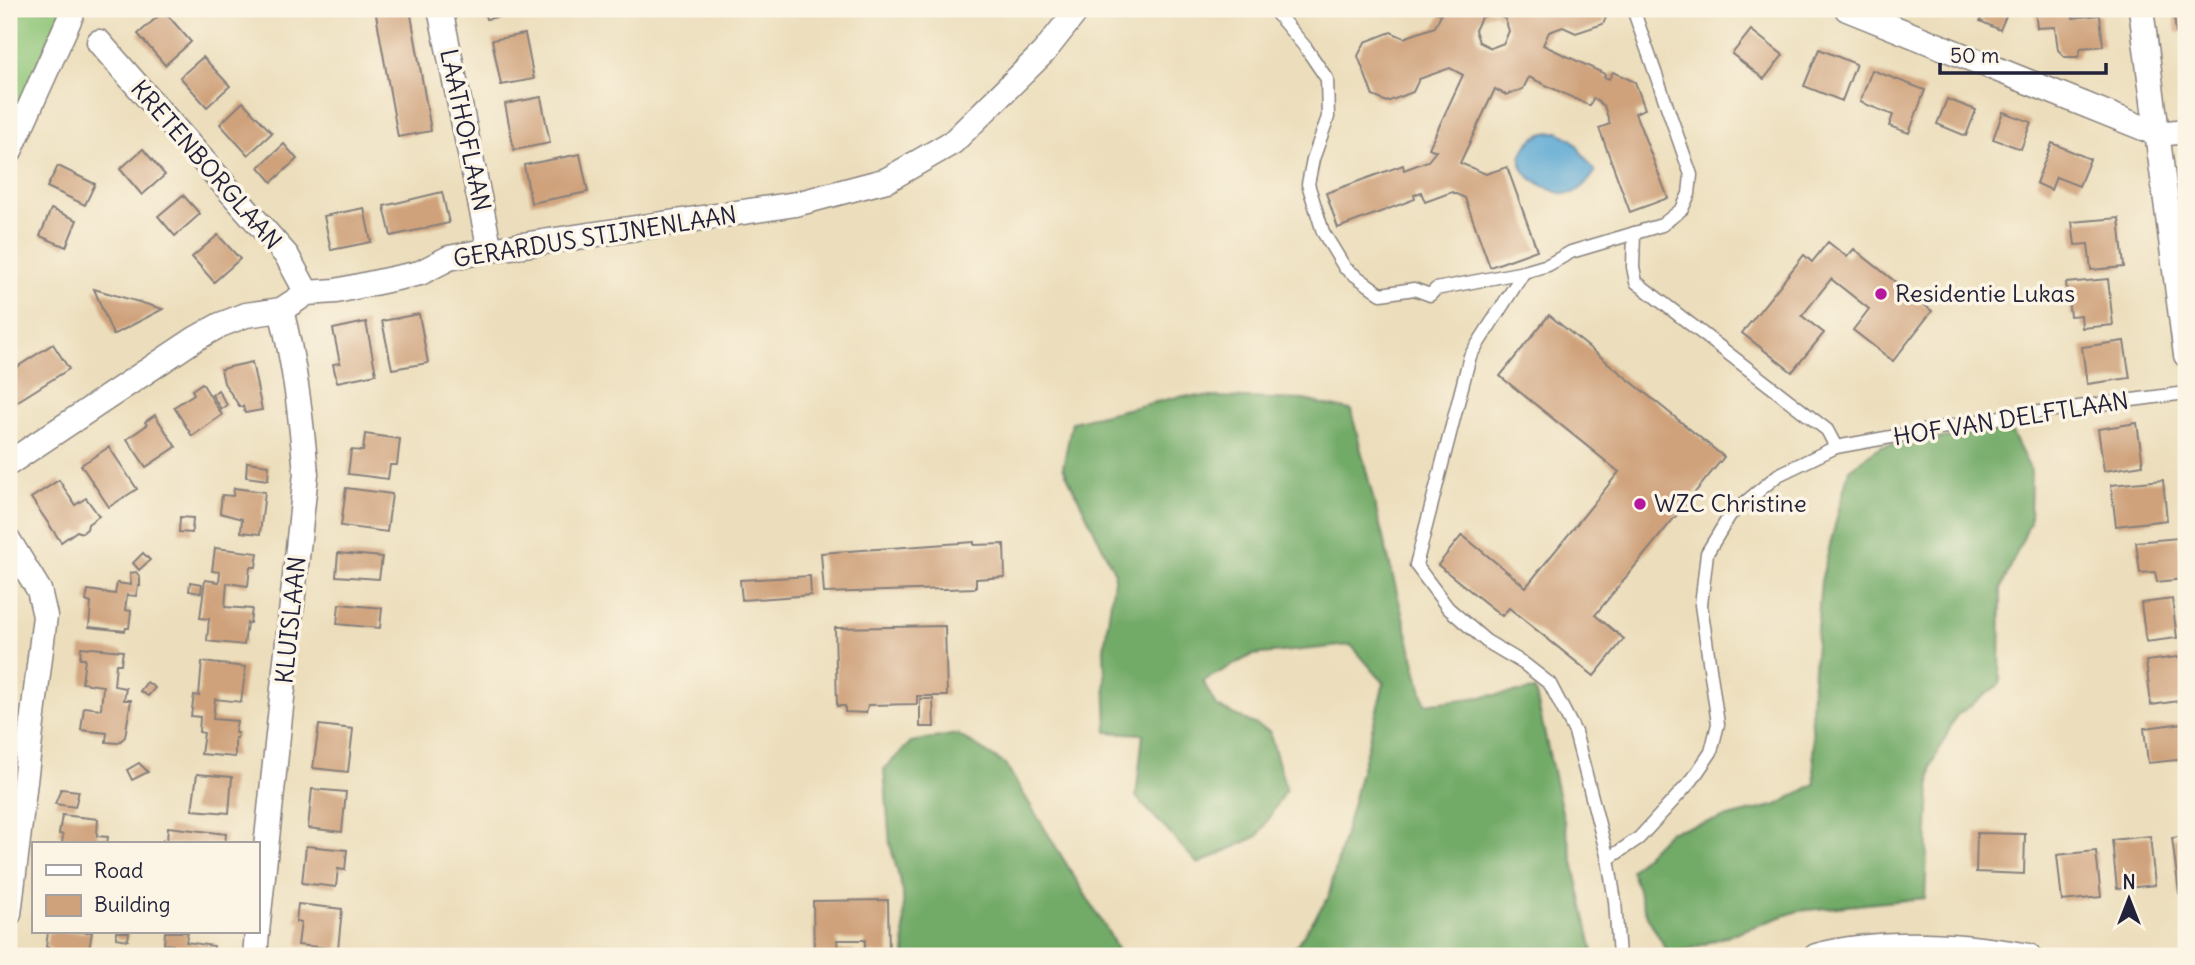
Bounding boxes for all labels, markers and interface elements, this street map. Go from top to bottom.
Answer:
scale bar [1940,32,2106,76]
text: 50 m [1950,42,1999,69]
street label: LAATHOFLAAN [434,46,498,214]
street label: KRETENBORGLAAN [125,73,288,255]
street label: GERARDUS STIJNENLAAN [451,199,739,273]
place label: Residentie Lukas [1895,278,2075,308]
marker: Residentie Lukas [1873,286,1889,302]
street label: HOF VAN DELFTLAAN [1891,385,2131,451]
place label: WZC Christine [1654,488,1807,518]
marker: WZC Christine [1632,496,1648,512]
street label: KLUISLAAN [268,555,312,685]
legend [32,842,259,934]
text: Road [94,857,143,884]
north arrow [2094,864,2164,934]
text: N [2122,870,2136,894]
text: Building [94,891,170,918]

